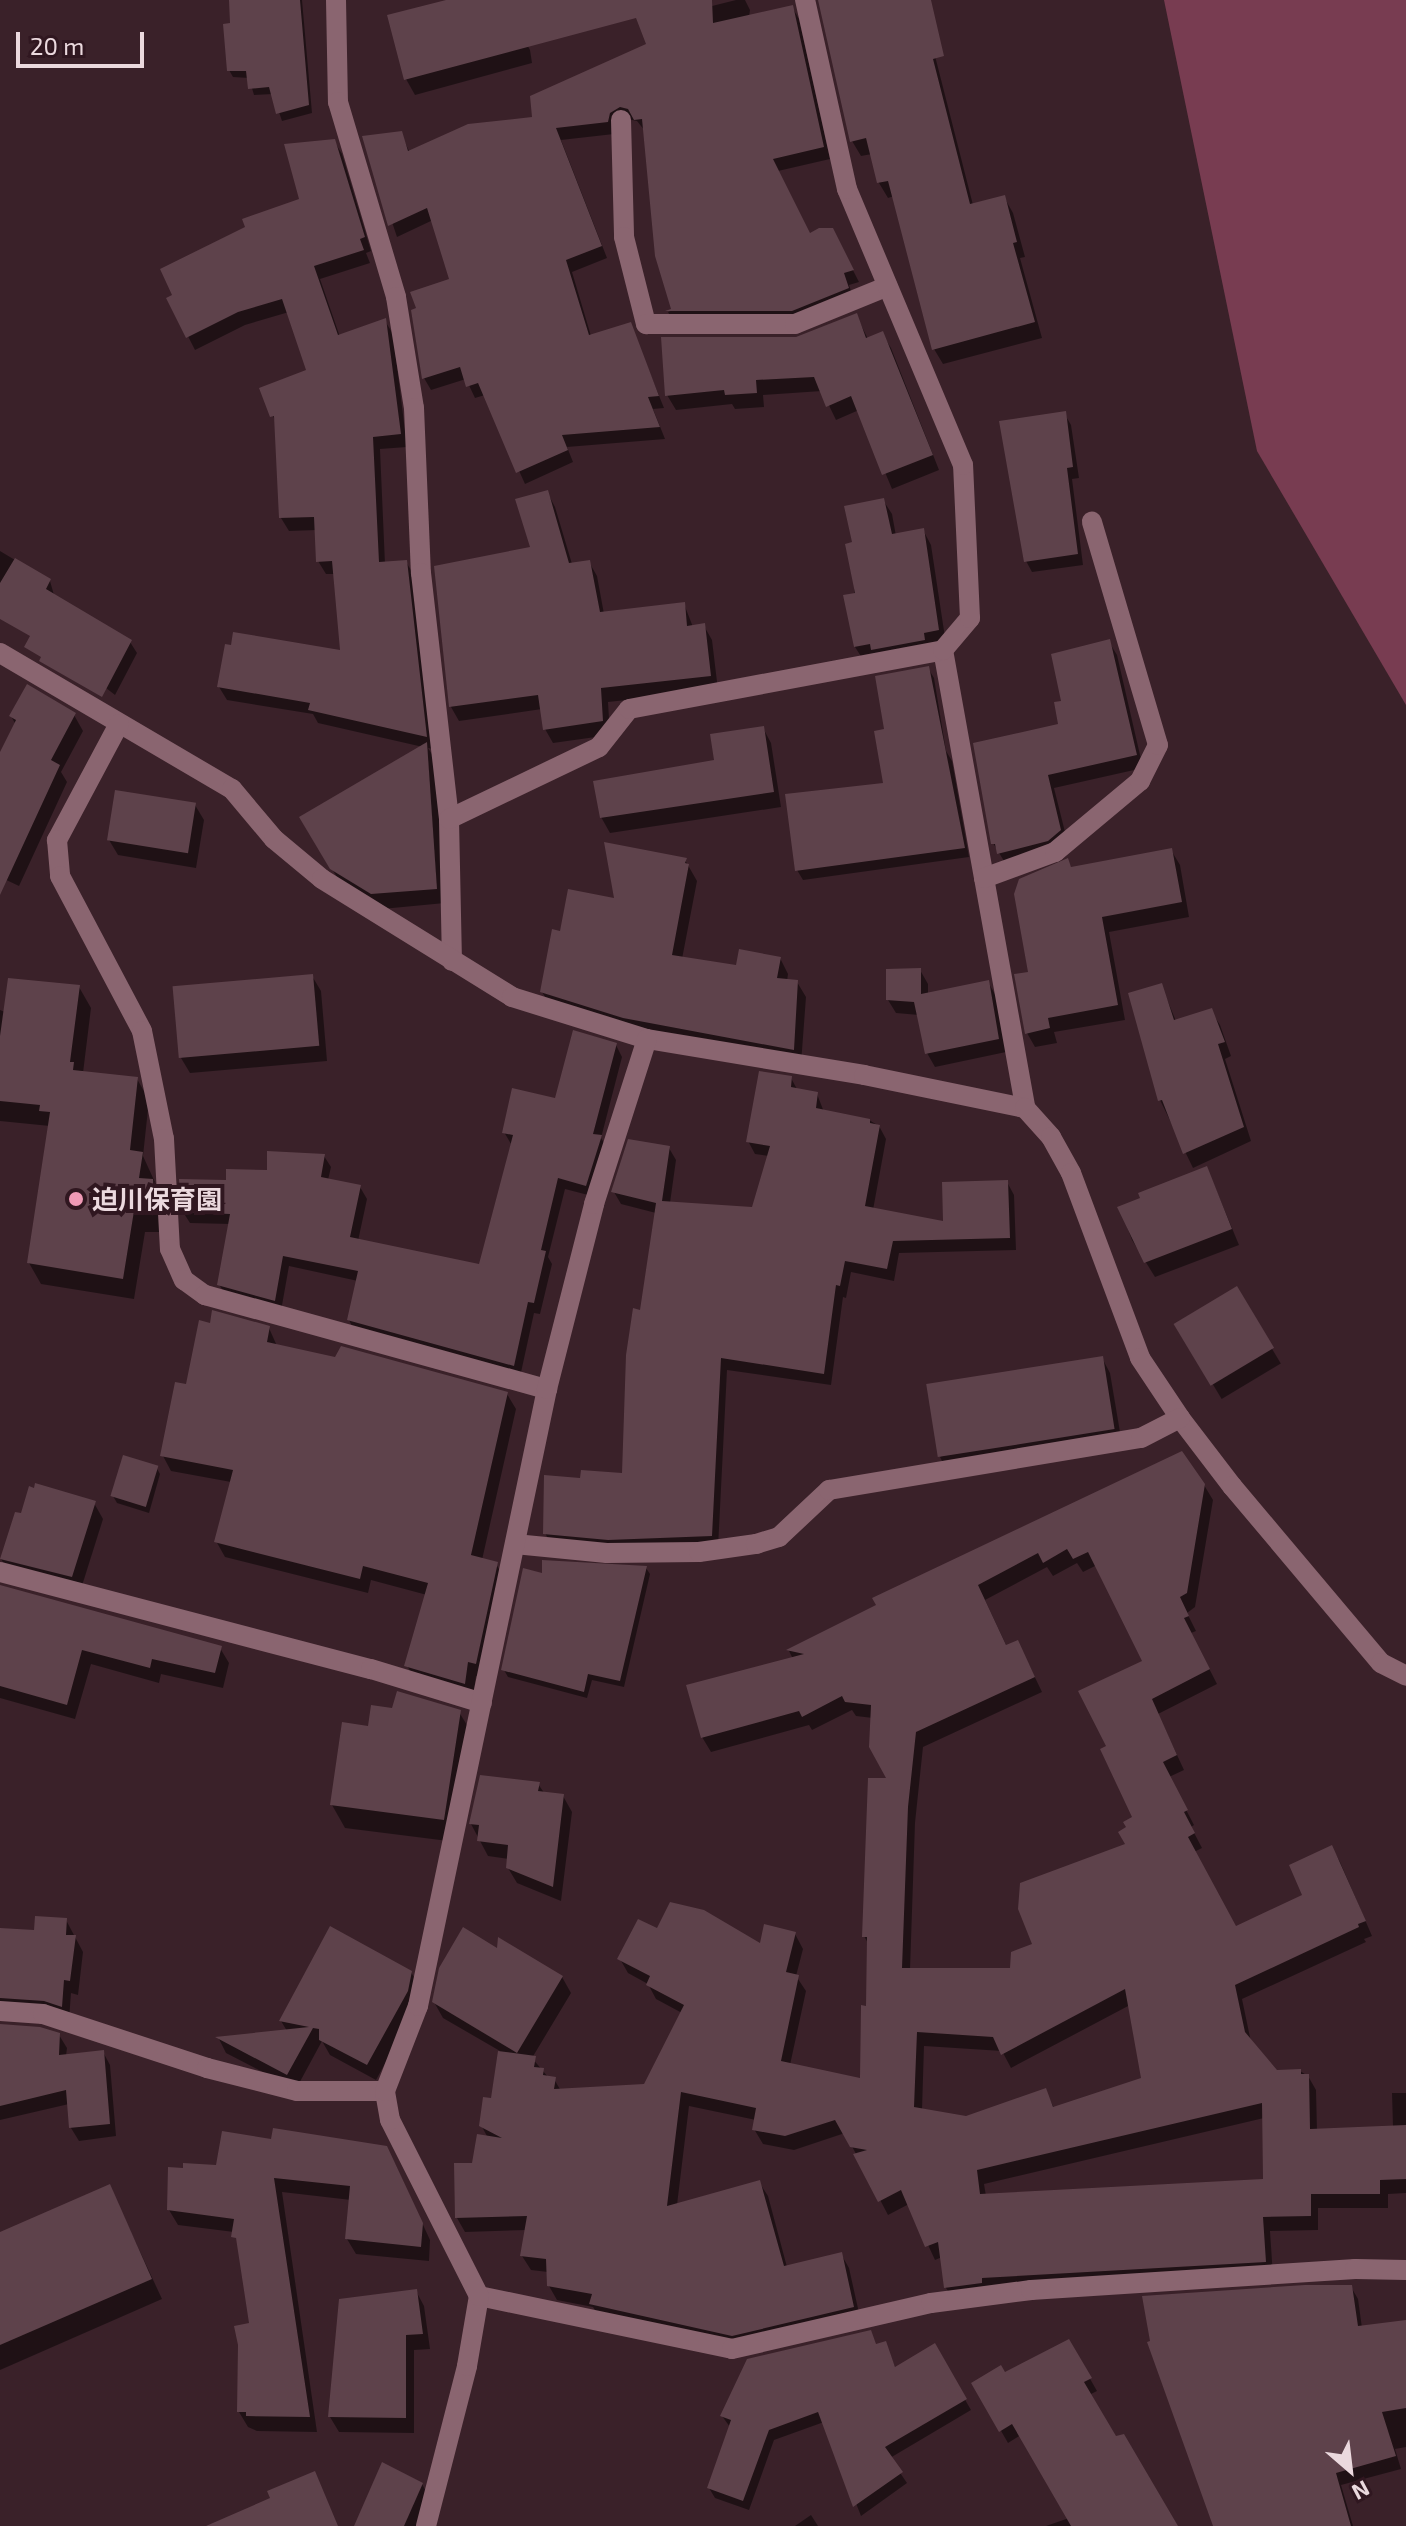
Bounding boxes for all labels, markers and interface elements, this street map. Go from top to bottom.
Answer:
scale bar [20,16,148,66]
text: 20 m [30,31,84,60]
place label: 迫川保育園 [92,1183,222,1215]
marker: 迫川保育園 [67,1190,85,1208]
north arrow [1310,2430,1390,2510]
text: N [1348,2476,1374,2506]

